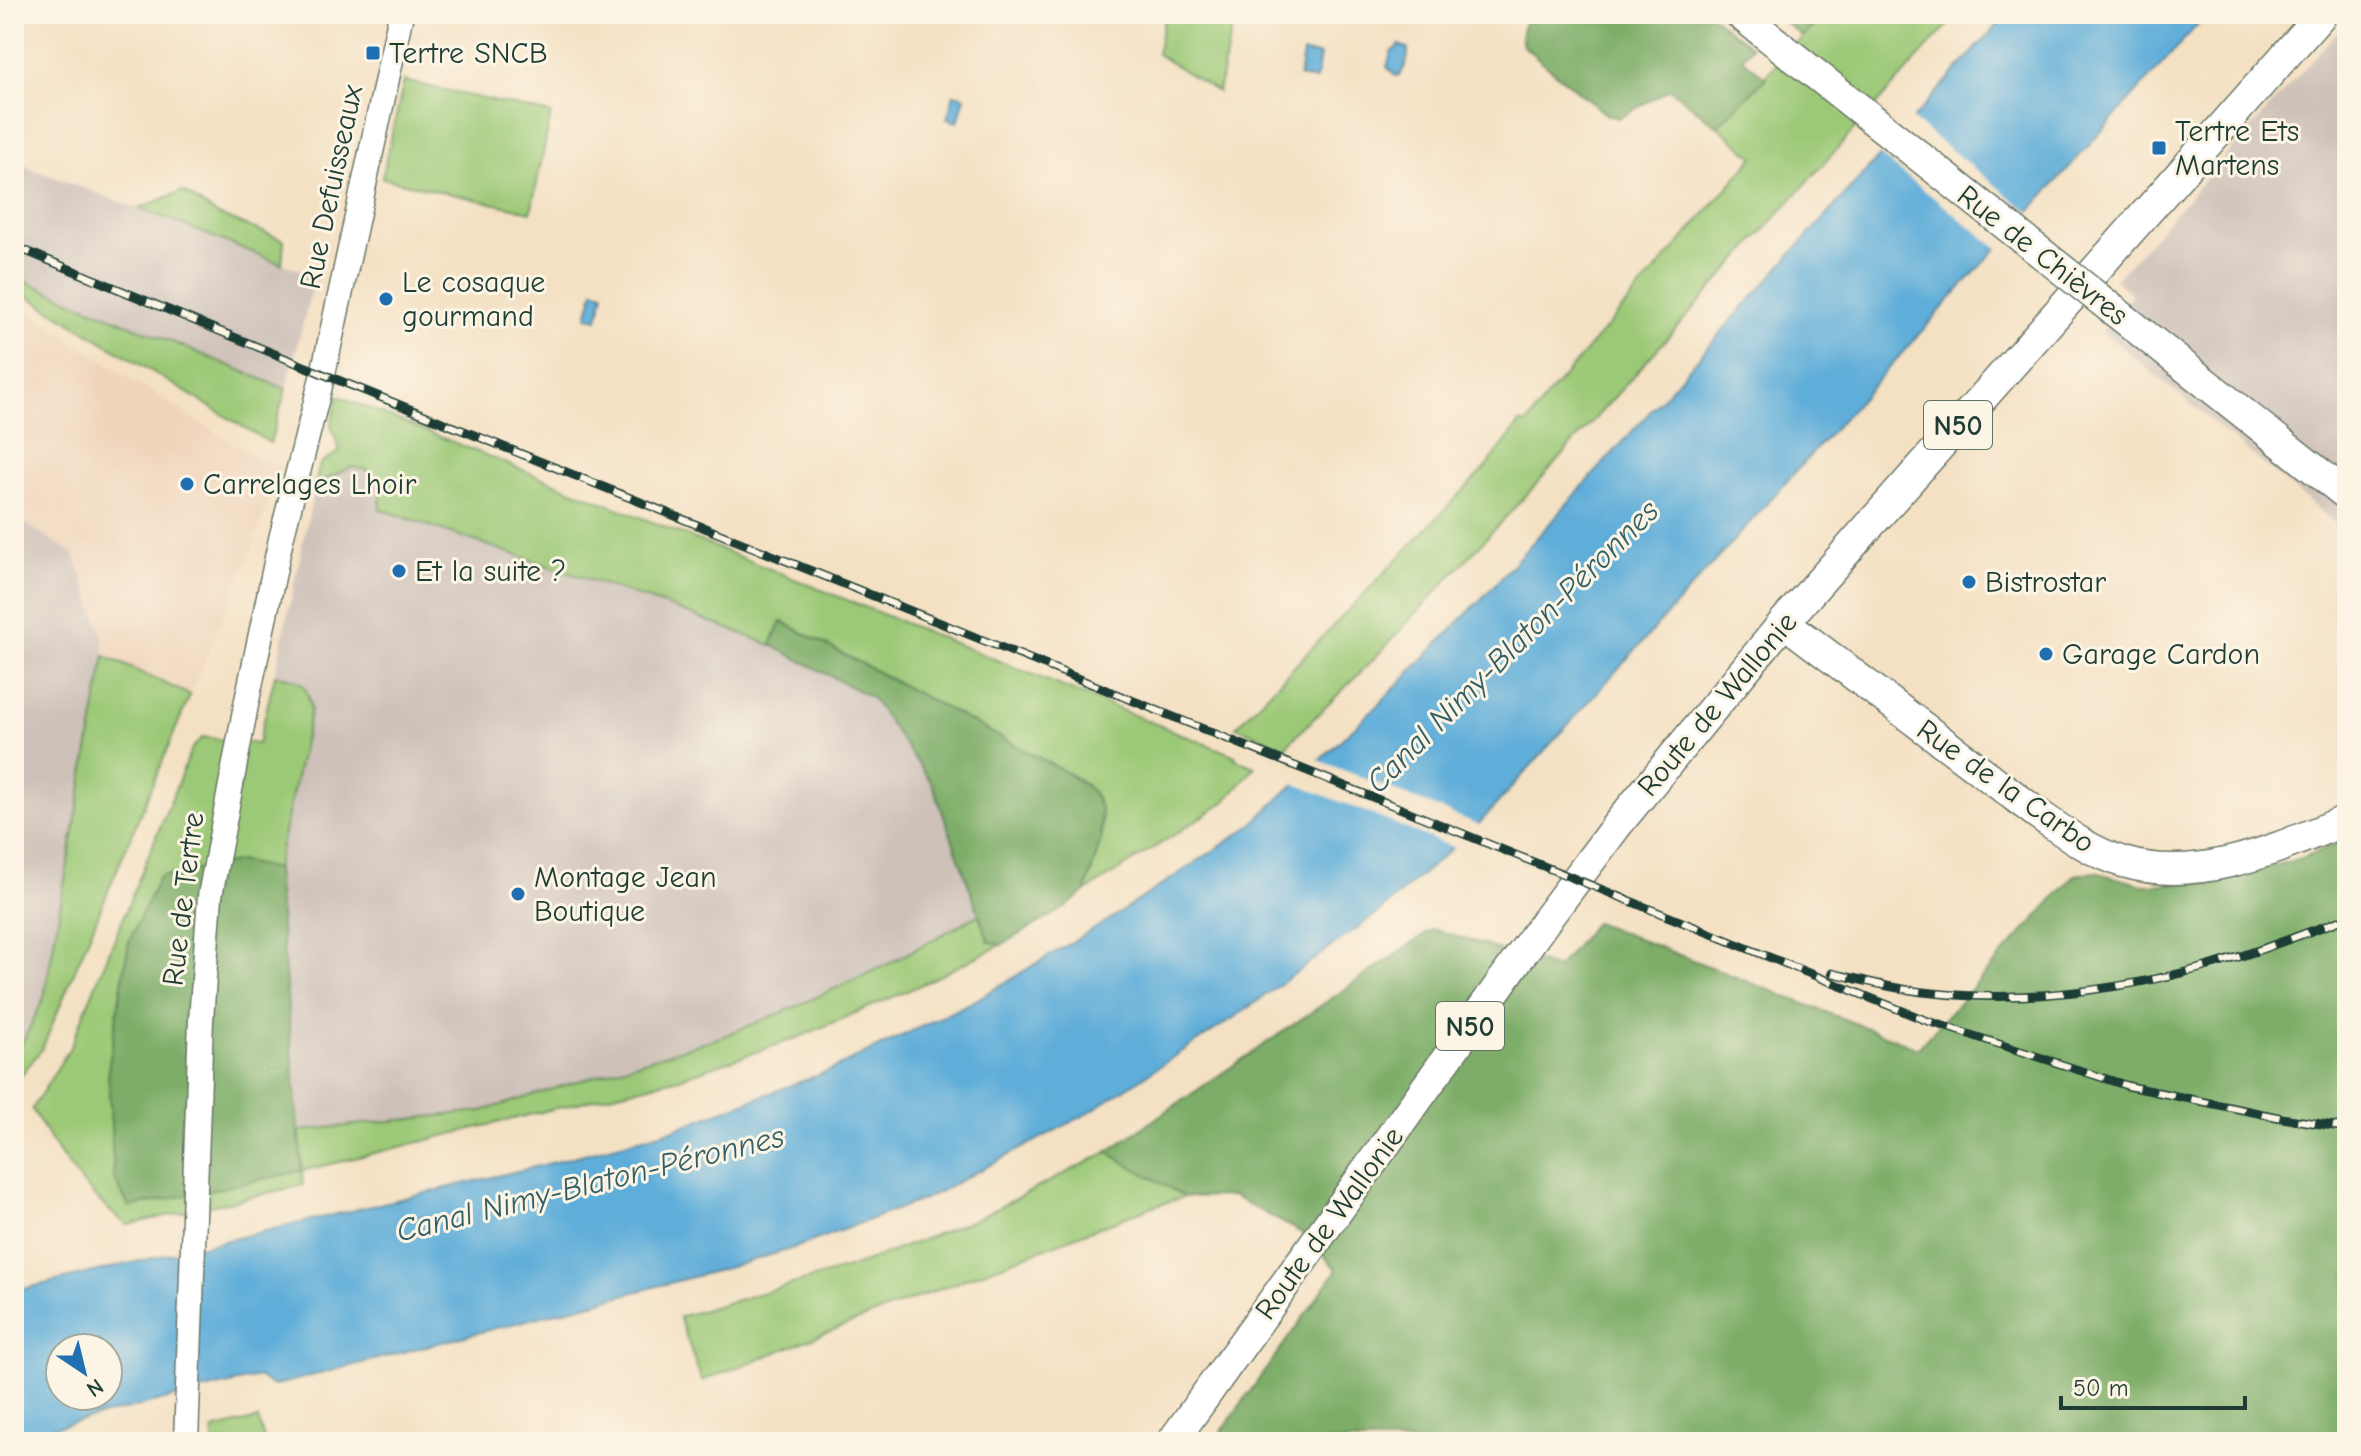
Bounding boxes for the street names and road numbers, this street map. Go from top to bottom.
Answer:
street label: Rue Defuisseaux [293,81,370,292]
street label: Rue de Chièvres [1950,178,2135,333]
road number: N50 [1924,401,1992,449]
street label: Route de Wallonie [1630,605,1804,803]
street label: Rue de la Carbo [1910,712,2101,861]
street label: Rue de Tertre [156,810,211,988]
road number: N50 [1436,1002,1504,1050]
street label: Route de Wallonie [1248,1120,1411,1326]

